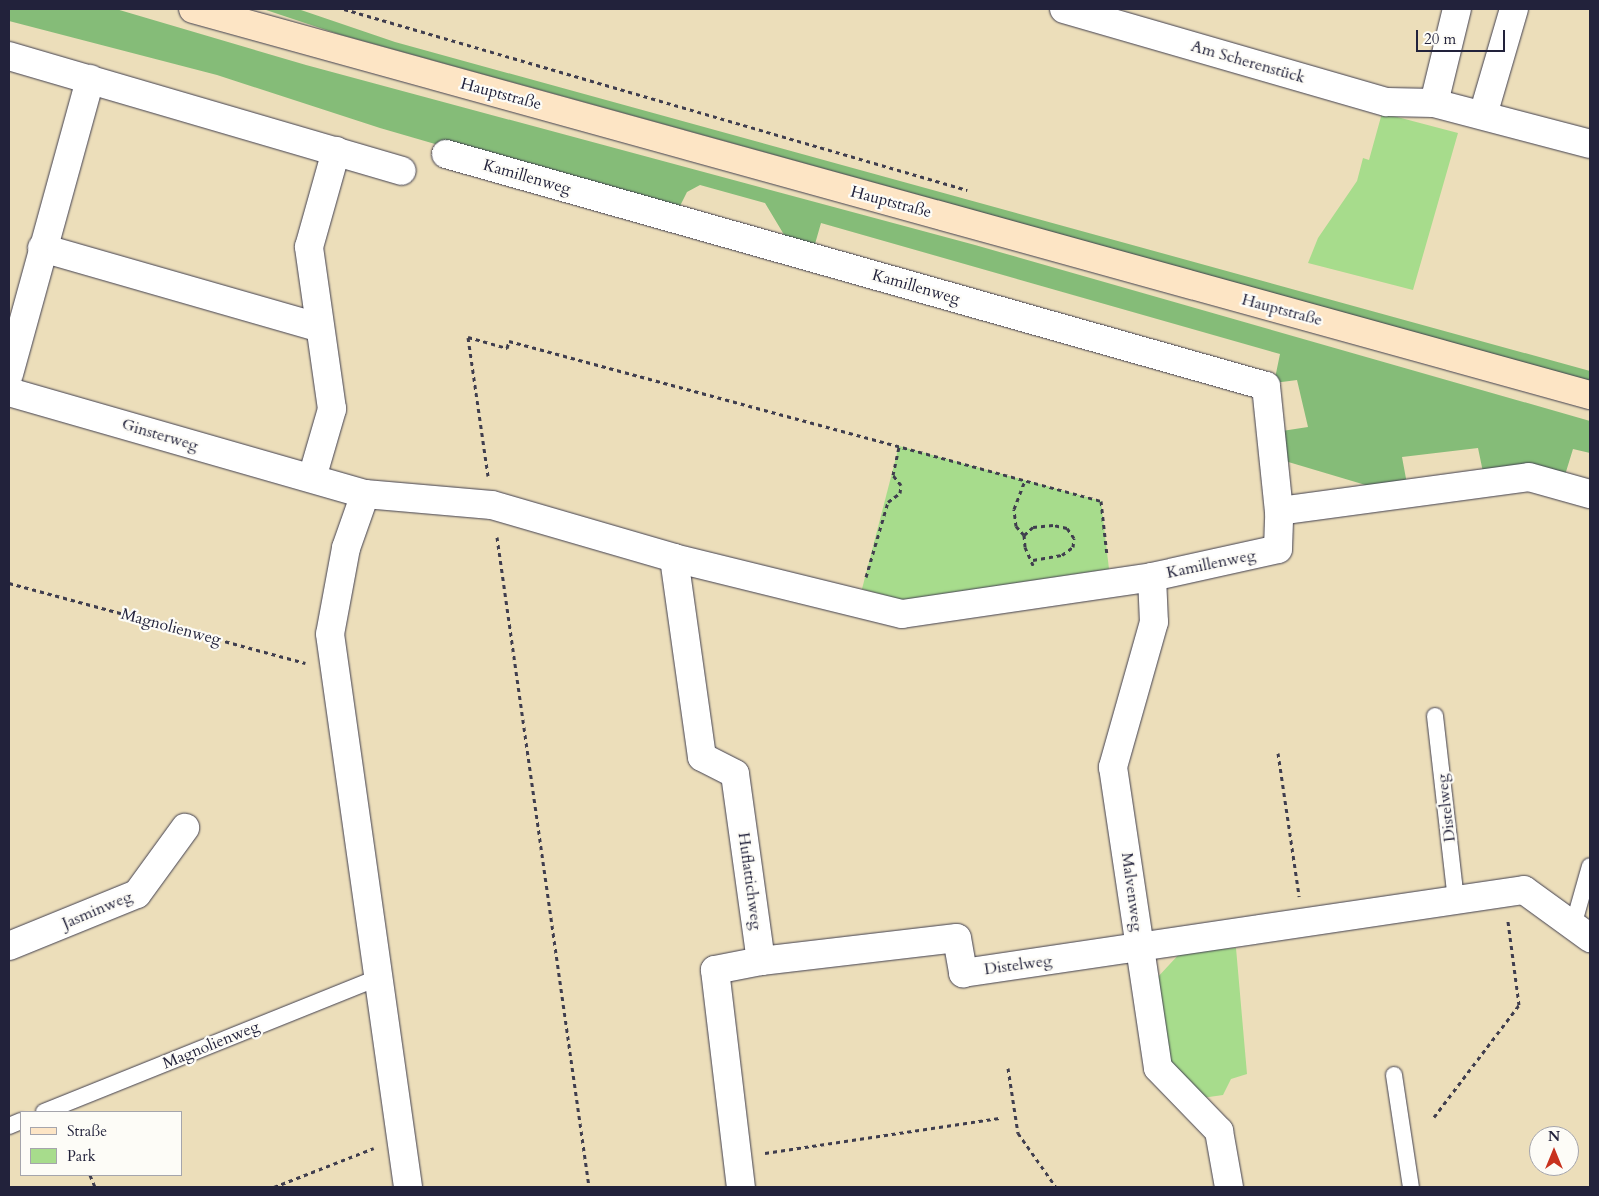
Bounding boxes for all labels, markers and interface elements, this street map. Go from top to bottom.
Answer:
scale bar [1419,20,1508,52]
text: 20 m [1424,29,1456,49]
street label: Am Scherenstück [1189,37,1307,87]
street label: Hauptstraße [459,74,543,114]
street label: Kamillenweg [481,155,573,199]
street label: Hauptstraße [849,182,933,222]
street label: Kamillenweg [870,265,962,309]
street label: Hauptstraße [1240,290,1324,330]
street label: Ginsterweg [119,415,201,455]
street label: Kamillenweg [1165,545,1257,583]
street label: Magnolienweg [119,604,223,650]
street label: Distelweg [1432,773,1460,843]
street label: Huflattichweg [734,831,766,931]
street label: Malvenweg [1117,851,1147,933]
street label: Jasminweg [59,887,135,933]
street label: Distelweg [983,951,1053,979]
street label: Magnolienweg [160,1017,262,1073]
legend [20,1111,182,1176]
text: Straße [67,1121,107,1141]
north arrow [1529,1126,1579,1176]
text: N [1548,1127,1560,1146]
text: Park [67,1146,96,1166]

